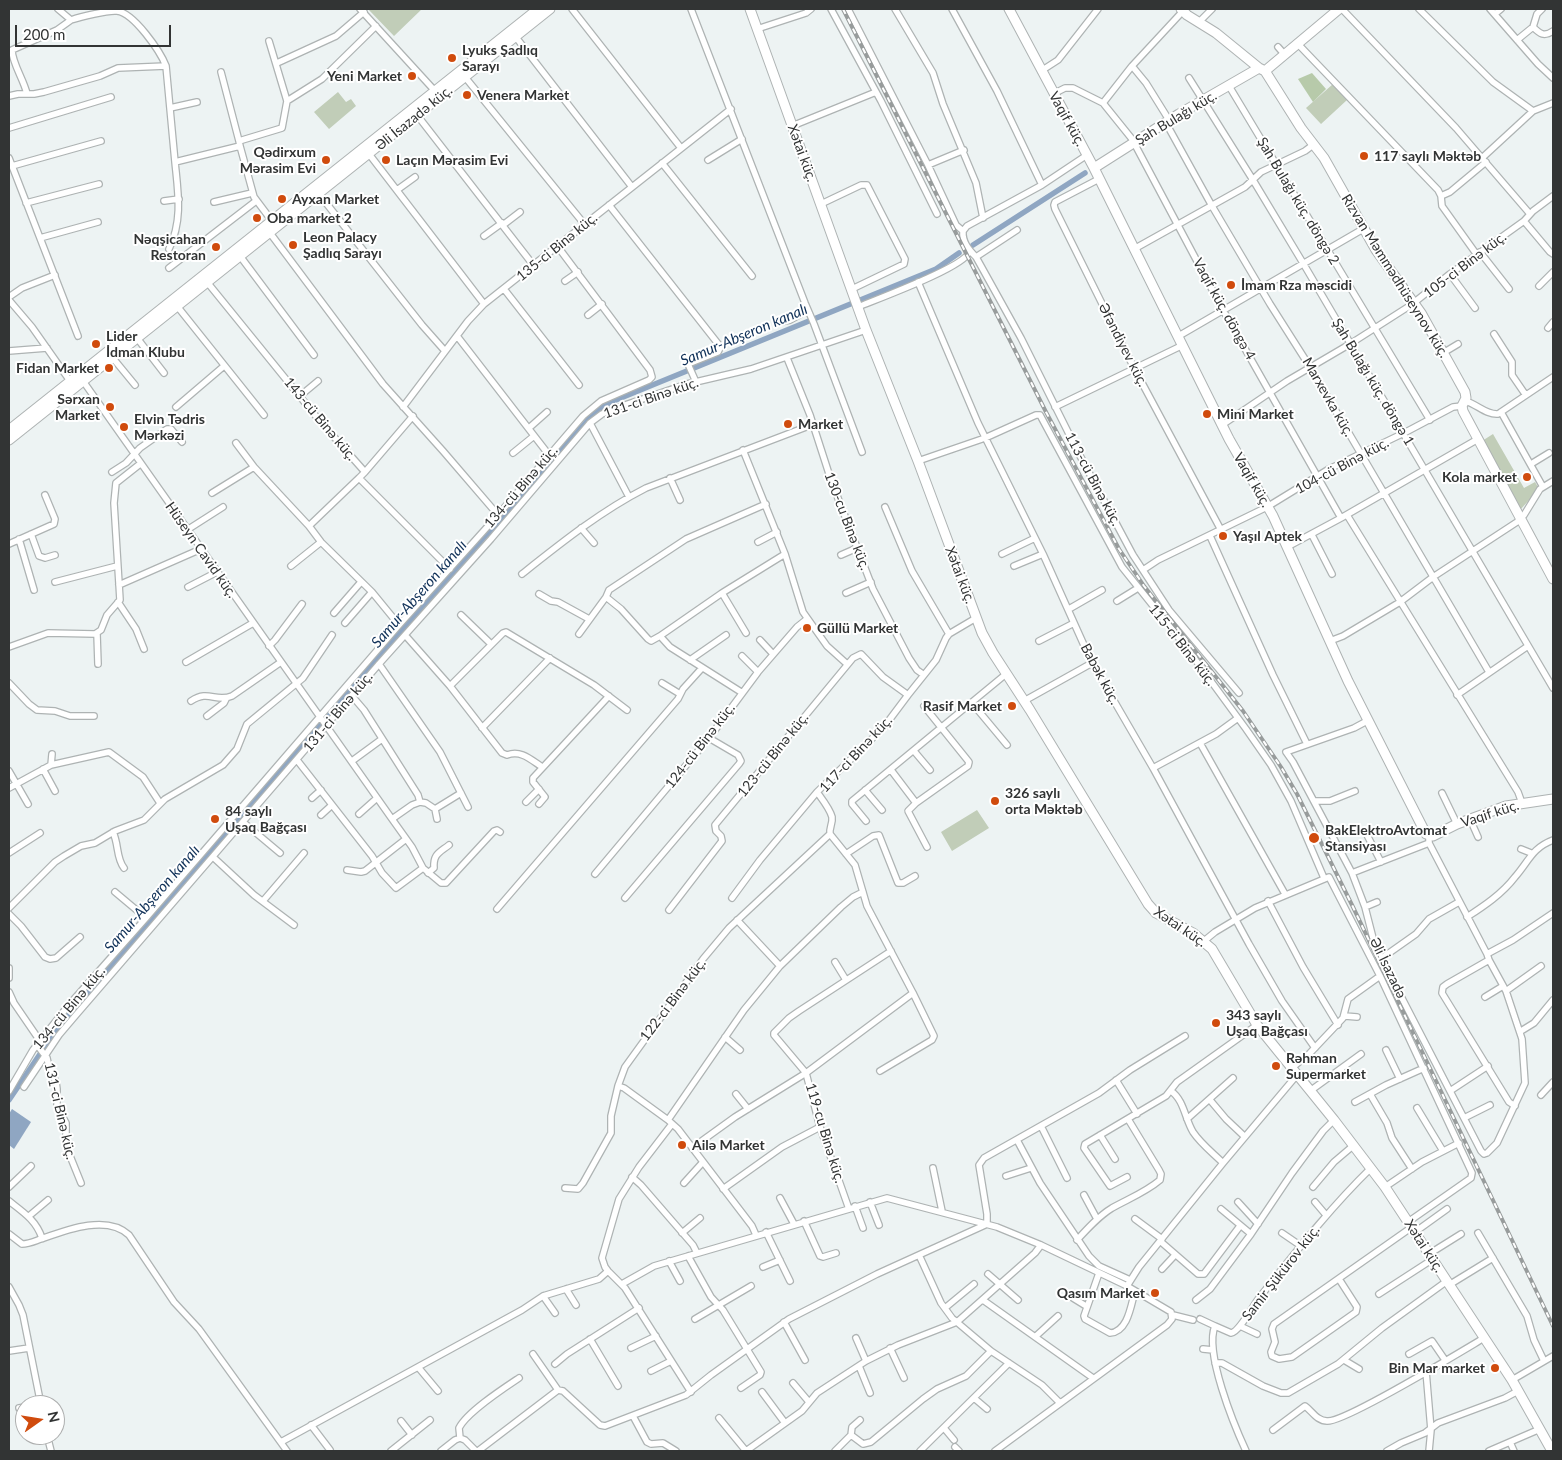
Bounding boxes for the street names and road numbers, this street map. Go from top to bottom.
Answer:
street label: Əli İsazadə küç. [372,82,456,154]
street label: Şah Bulağı küç. [1132,87,1220,149]
street label: Vaqif küç. [1045,89,1089,149]
street label: Xətai küç. [784,122,820,184]
street label: Şah Bulağı küç. döngə 2 [1253,134,1343,268]
street label: Rizvan Məmmədhüseynov küç. [1338,191,1452,361]
street label: 135-ci Binə küç. [513,209,601,285]
street label: 105-ci Binə küç. [1420,228,1510,302]
street label: Vaqif küç. döngə 4 [1189,255,1259,363]
street label: Əfəndiyev küç. [1095,300,1151,390]
street label: Şah Bulağı küç. döngə 1 [1328,315,1418,449]
street label: Marxevka küç. [1299,354,1357,440]
street label: 143-cü Binə küç. [280,374,360,464]
street label: 131-ci Binə küç. [601,374,701,422]
street label: 113-cü Binə küç. [1061,429,1125,529]
street label: 104-cü Binə küç. [1292,434,1392,498]
street label: 134-cü Binə küç. [481,442,561,532]
street label: Vaqif küç. [1230,450,1274,510]
street label: 130-cu Binə küç. [821,470,873,572]
street label: Hüseyn Cavid küç. [162,499,240,601]
street label: Xətai küç. [941,544,979,606]
street label: 115-ci Binə küç. [1145,601,1219,689]
street label: Babək küç. [1077,641,1123,707]
street label: 131-ci Binə küç. [300,669,376,755]
street label: 124-cü Binə küç. [661,700,739,792]
street label: 123-cü Binə küç. [734,709,812,801]
street label: 117-ci Binə küç. [816,712,896,796]
street label: Vaqif küç. [1459,797,1521,831]
street label: Xətai küç. [1151,903,1209,951]
street label: Əli İsazadə [1366,935,1410,1001]
street label: 122-ci Binə küç. [636,955,710,1045]
street label: 134-cü Binə küç. [29,963,109,1053]
street label: 131-ci Binə küç. [41,1061,79,1161]
street label: 119-cu Binə küç. [802,1081,848,1185]
street label: Xətai küç. [1401,1216,1447,1276]
street label: Samir Şükürov küç. [1239,1222,1323,1324]

